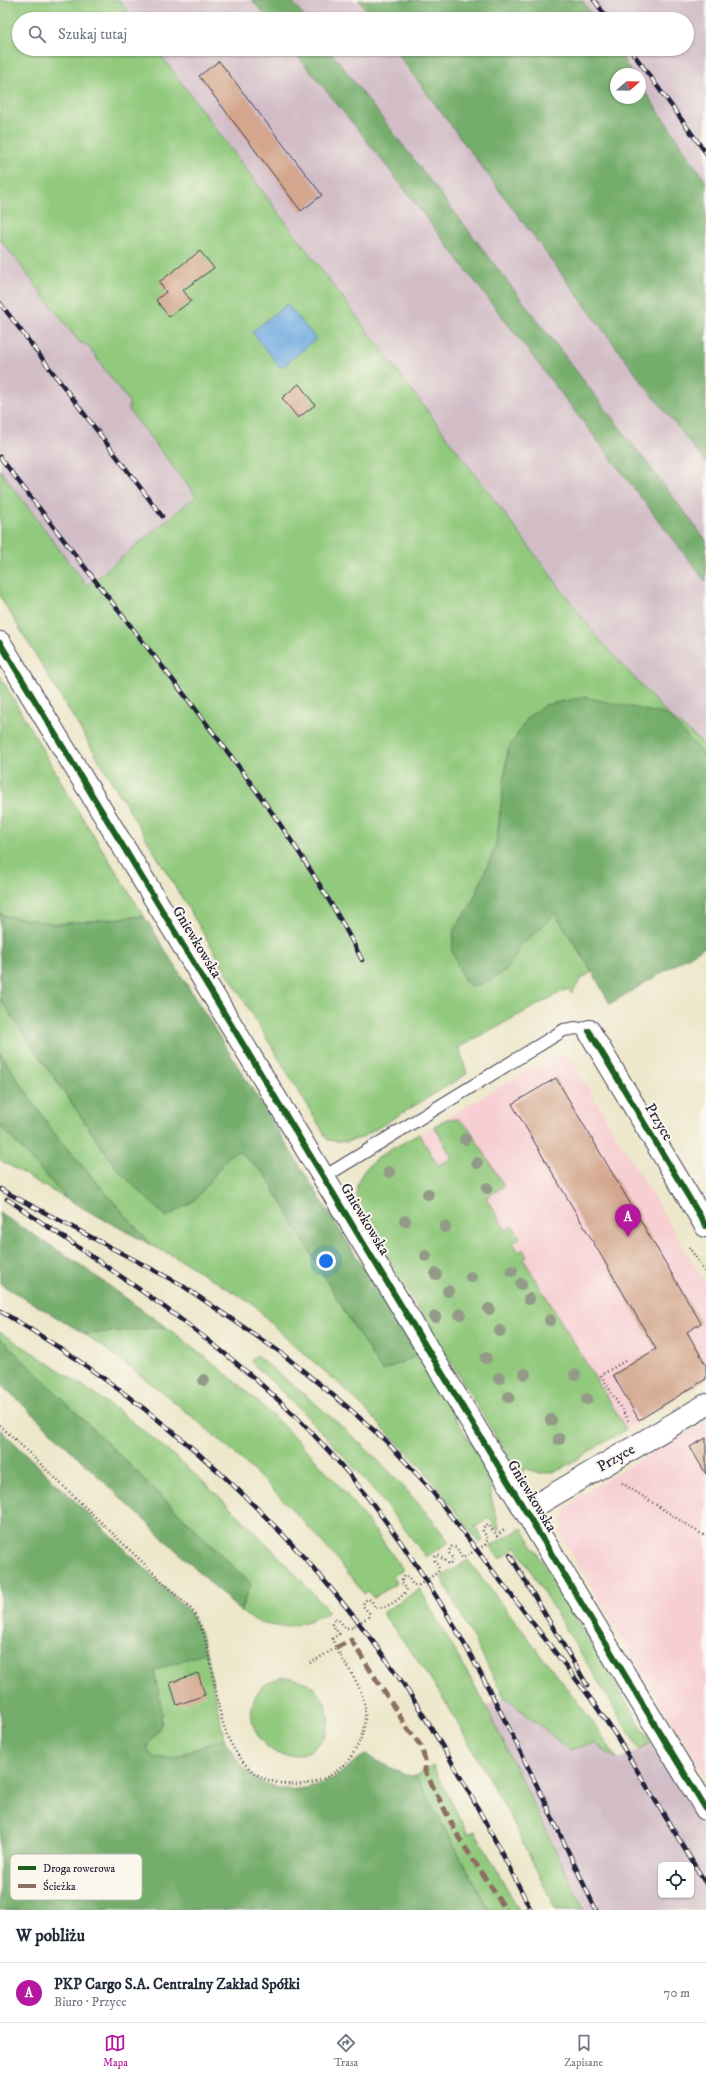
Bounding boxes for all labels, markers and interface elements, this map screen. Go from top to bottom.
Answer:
search box [12,12,694,56]
icon: search [26,23,48,45]
text: Szukaj tutaj [58,25,127,44]
north arrow [610,68,646,104]
street label: Gniewkowska [168,903,226,982]
street label: Przyce [640,1100,678,1144]
street label: Gniewkowska [336,1180,394,1259]
pin: A [615,1204,641,1237]
your location [316,1251,336,1271]
street label: Przyce [594,1440,638,1476]
street label: Gniewkowska [503,1457,561,1536]
legend [10,1854,142,1900]
text: Droga rowerowa [43,1862,115,1876]
map controls [658,1862,694,1898]
button: locate [658,1862,694,1898]
text: Ścieżka [43,1879,76,1894]
text: W pobliżu [16,1925,85,1947]
text: PKP Cargo S.A. Centralny Zakład Spółki [54,1975,300,1994]
text: A [25,1985,33,2001]
text: 70 m [664,1985,690,2001]
text: Biuro · Przyce [54,1994,127,2010]
tab: Mapa [103,2032,128,2070]
tab: Trasa [334,2032,358,2070]
tab: Zapisane [564,2032,603,2070]

